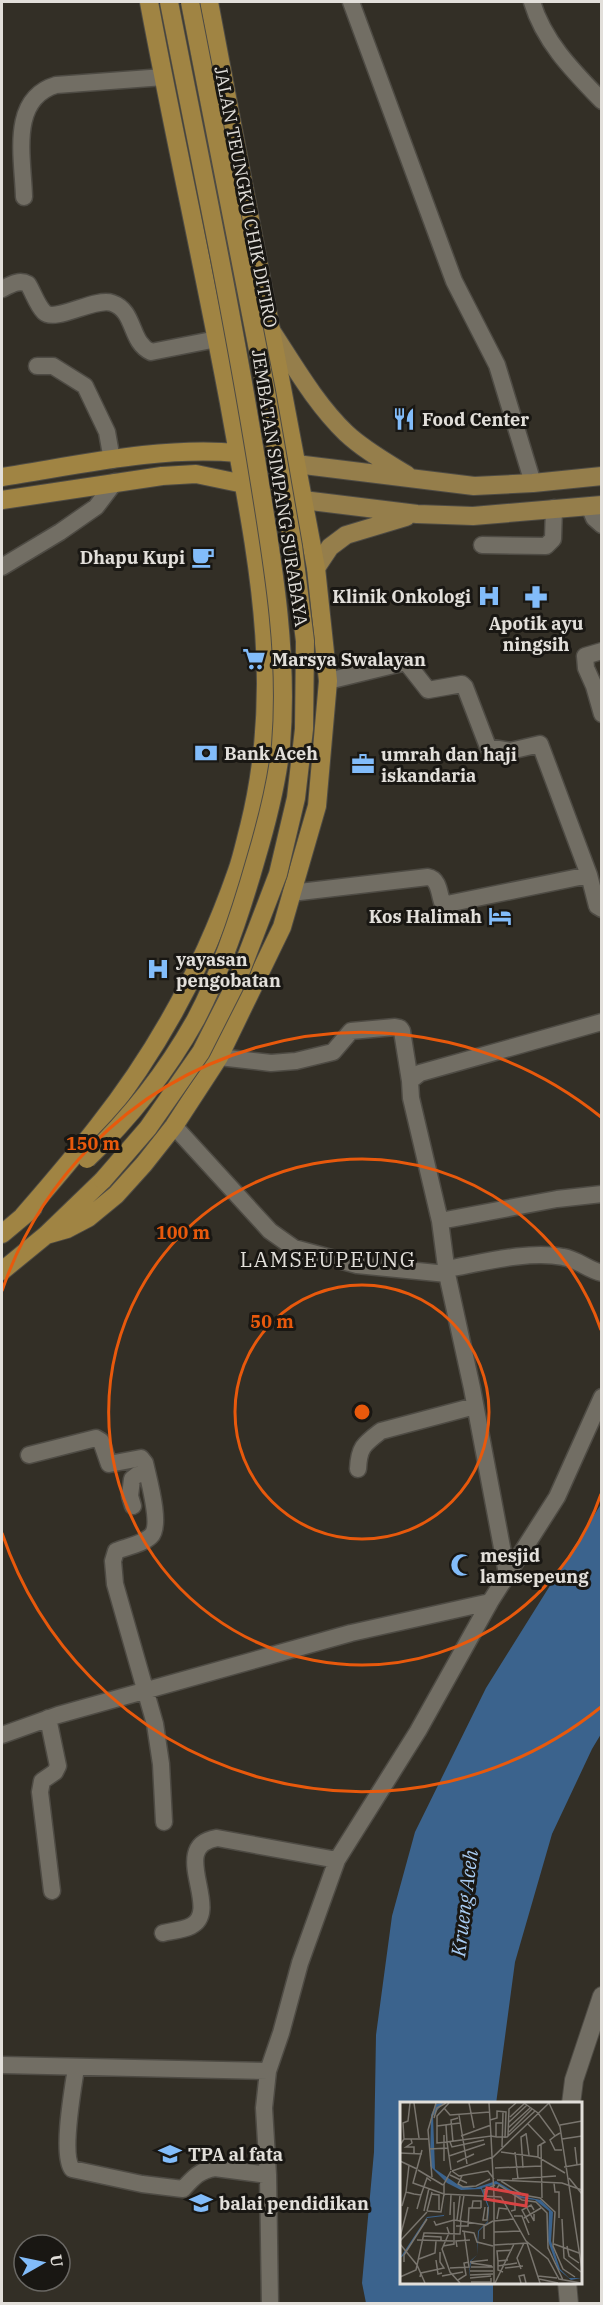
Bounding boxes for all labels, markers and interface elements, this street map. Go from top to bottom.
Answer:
street label: JALAN TEUNGKU CHIK DITIRO [209,64,283,330]
street label: JEMBATAN SIMPANG SURABAYA [247,348,313,629]
restaurant icon: Food Center [391,406,417,432]
place label: Food Center [422,408,529,431]
cafe icon: Dhapu Kupi [190,544,216,570]
place label: Dhapu Kupi [80,546,185,569]
hospital icon: Klinik Onkologi [476,583,502,609]
pharmacy icon: Apotik ayu ningsih [523,584,549,610]
place label: Klinik Onkologi [332,585,471,608]
place label: Apotik ayu ningsih [489,612,584,656]
supermarket icon: Marsya Swalayan [241,646,267,672]
place label: Marsya Swalayan [272,648,426,671]
bank icon: Bank Aceh [193,740,219,766]
place label: Bank Aceh [224,742,318,765]
place label: umrah dan haji iskandaria [381,743,517,787]
office icon: umrah dan haji iskandaria [350,751,376,777]
hotel icon: Kos Halimah [487,903,513,929]
place label: Kos Halimah [369,905,482,928]
place label: yayasan pengobatan [175,948,281,992]
hospital icon: yayasan pengobatan [145,956,171,982]
text: 150 m [66,1132,121,1155]
text: 100 m [156,1221,211,1244]
district label: LAMSEUPEUNG [240,1245,416,1273]
text: 50 m [250,1310,294,1333]
centre of rings [352,1402,372,1422]
place label: mesjid lamsepeung [480,1544,589,1588]
mosque icon: mesjid lamsepeung [449,1552,475,1578]
water label: Krueng Aceh [444,1848,484,1959]
inset map [400,2102,582,2284]
school or university icon: TPA al fata [157,2141,183,2167]
place label: TPA al fata [188,2143,283,2166]
school or university icon: balai pendidikan [188,2190,214,2216]
place label: balai pendidikan [219,2192,369,2215]
north arrow [12,2233,72,2293]
text: U [46,2253,68,2268]

